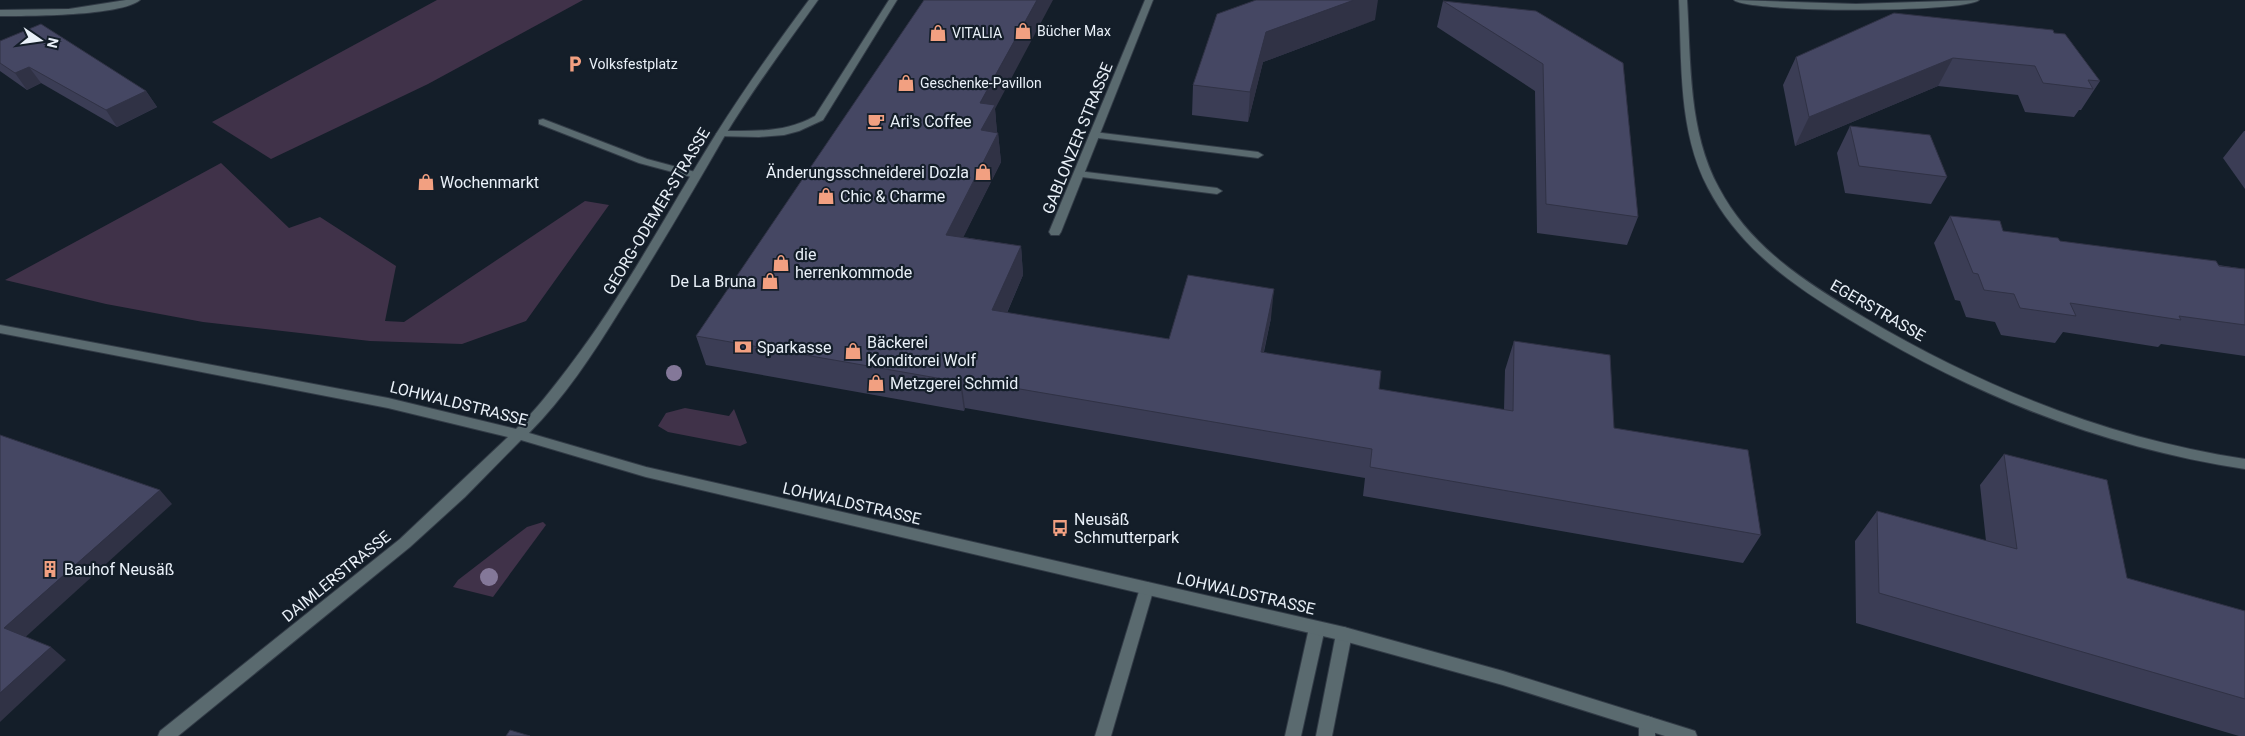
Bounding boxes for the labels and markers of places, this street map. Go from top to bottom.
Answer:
shop icon: Bücher Max [1013,21,1033,41]
shop icon: VITALIA [928,23,948,43]
place label: Bücher Max [1037,23,1111,39]
place label: VITALIA [952,25,1002,41]
parking icon: Volksfestplatz [565,54,585,74]
place label: Volksfestplatz [589,56,678,72]
shop icon: Geschenke-Pavillon [896,73,916,93]
place label: Geschenke-Pavillon [920,75,1042,91]
cafe icon: Ari's Coffee [866,111,886,131]
place label: Ari's Coffee [890,112,972,131]
shop icon: Änderungsschneiderei Dozla [973,162,993,182]
place label: Änderungsschneiderei Dozla [766,163,969,182]
shop icon: Wochenmarkt [416,172,436,192]
place label: Wochenmarkt [440,173,539,192]
shop icon: Chic & Charme [816,186,836,206]
place label: Chic & Charme [840,187,945,206]
place label: die herrenkommode [795,245,912,282]
shop icon: die herrenkommode [771,253,791,273]
shop icon: De La Bruna [760,271,780,291]
place label: De La Bruna [670,272,756,291]
place label: Bäckerei Konditorei Wolf [867,333,976,370]
bank icon: Sparkasse [733,337,753,357]
place label: Sparkasse [757,338,831,357]
shop icon: Bäckerei Konditorei Wolf [843,341,863,361]
shop icon: Metzgerei Schmid [866,373,886,393]
place label: Metzgerei Schmid [890,374,1018,393]
place label: Neusäß Schmutterpark [1074,510,1180,547]
bus stop icon: Neusäß Schmutterpark [1050,518,1070,538]
building icon: Bauhof Neusäß [40,559,60,579]
place label: Bauhof Neusäß [64,560,174,579]

